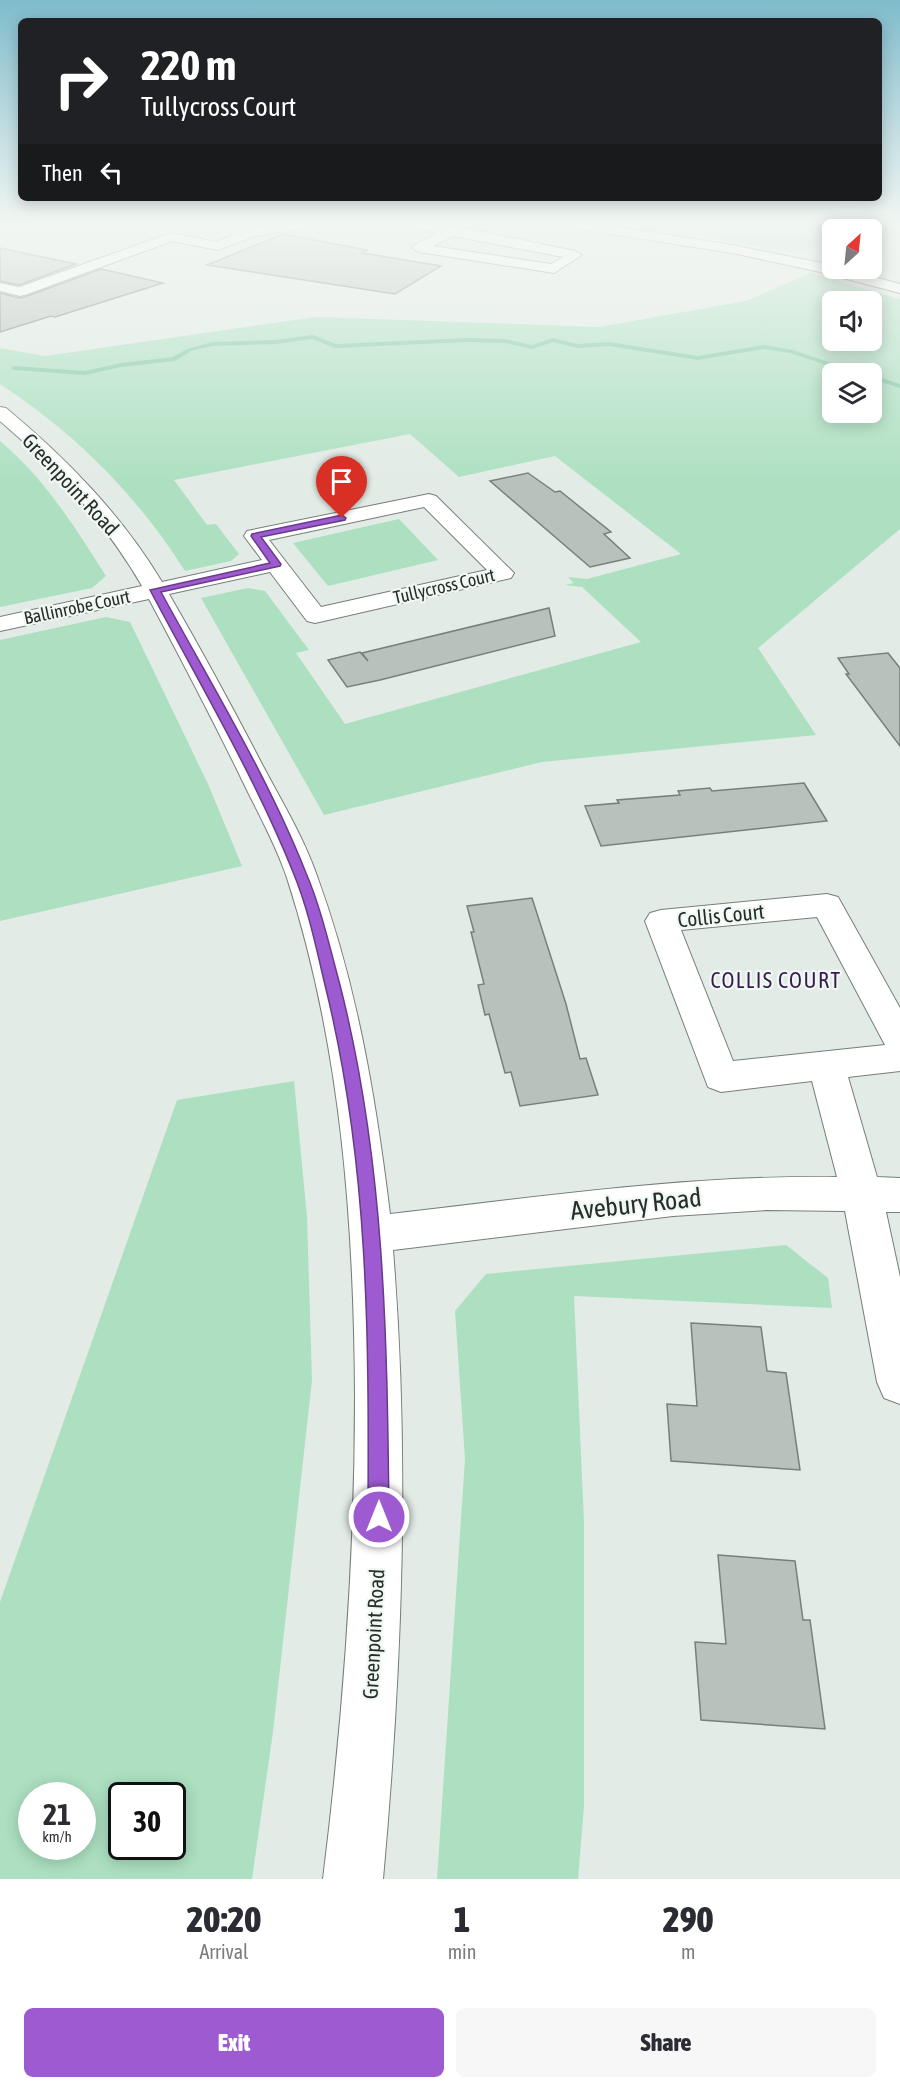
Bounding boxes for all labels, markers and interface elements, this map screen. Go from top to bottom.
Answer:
text: 220 m [141,41,236,89]
icon: right [42,42,120,120]
text: Tullycross Court [141,91,296,122]
icon: left [95,156,128,189]
text: Then [42,160,83,186]
north arrow [822,219,882,279]
map controls [822,219,882,423]
button: sound [822,291,882,351]
button: layers [822,363,882,423]
street label: Greenpoint Road [18,428,124,540]
pin [316,456,367,518]
icon: arrive [325,465,358,498]
street label: Tullycross Court [391,564,497,608]
street label: Ballinrobe Court [22,586,132,628]
street label: Collis Court [676,899,766,931]
district label: COLLIS COURT [710,967,842,993]
street label: Avebury Road [569,1182,703,1226]
position arrow [347,1485,411,1549]
street label: Greenpoint Road [358,1568,388,1700]
speed limit sign: 30 [108,1782,186,1860]
text: 21 [43,1797,71,1831]
text: km/h [42,1828,72,1845]
text: 20:20 [186,1898,261,1940]
text: 1 [454,1898,470,1940]
text: 290 [663,1898,714,1940]
text: Arrival [199,1940,248,1963]
text: min [448,1940,476,1963]
text: m [681,1940,695,1963]
button: Exit [24,2008,444,2077]
button: Share [456,2008,876,2077]

